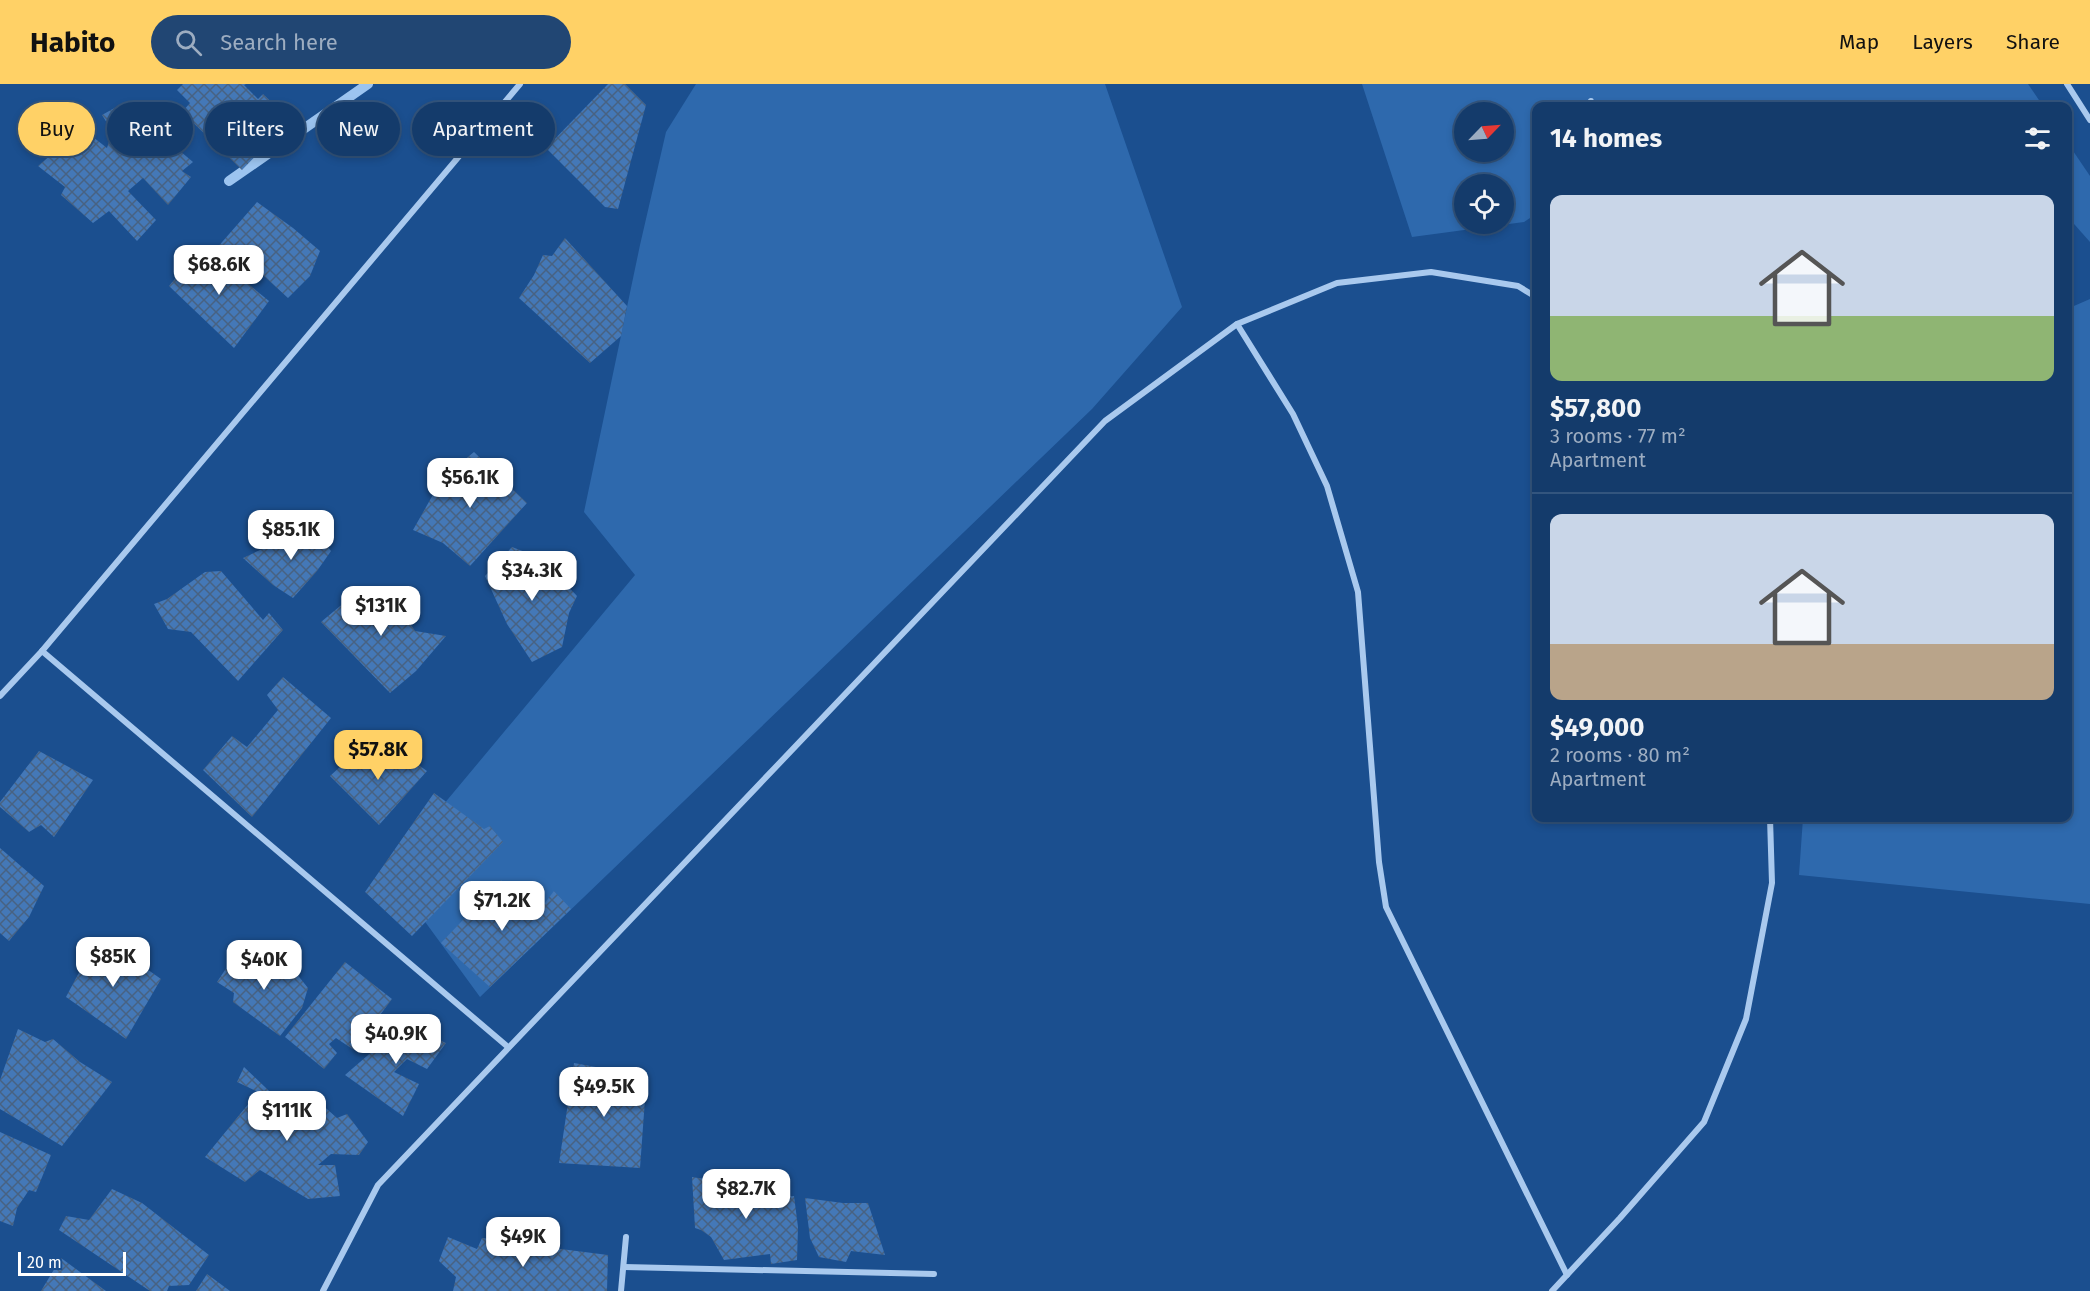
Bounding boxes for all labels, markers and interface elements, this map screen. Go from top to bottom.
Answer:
search box [151,15,571,69]
text: Habito [30,26,115,59]
icon: search [172,26,205,59]
text: Search here [220,29,338,56]
text: Map [1839,29,1879,55]
text: Layers [1912,29,1973,55]
text: Share [2006,29,2060,55]
chip: Buy [18,102,95,156]
chip: Rent [107,102,193,156]
chip: Filters [205,102,305,156]
chip: New [317,102,400,156]
chip: Apartment [412,102,555,156]
north arrow [1454,102,1514,162]
map controls [1454,102,1514,234]
icon: filters [2021,122,2054,155]
text: 14 homes [1550,123,1662,154]
button: locate [1454,174,1514,234]
icon: home [1748,234,1856,342]
pin: $68.6K [170,245,268,296]
text: $68.6K [188,252,250,276]
text: $57,800 [1550,393,1641,424]
text: 3 rooms · 77 m² [1550,424,1686,448]
text: Apartment [1550,448,1646,472]
pin: $56.1K [421,458,519,509]
text: $56.1K [441,465,499,489]
pin: $85.1K [242,510,340,561]
text: $85.1K [262,517,320,541]
pin: $34.3K [483,551,581,602]
icon: home [1748,553,1856,661]
text: $34.3K [502,558,562,582]
pin: $131K [339,586,423,637]
text: $131K [355,593,407,617]
text: $49,000 [1550,712,1645,743]
pin: $57.8K [329,730,427,781]
text: $57.8K [348,737,408,761]
text: 2 rooms · 80 m² [1550,743,1690,767]
text: Apartment [1550,767,1646,791]
pin: $71.2K [453,881,551,932]
text: $71.2K [474,888,530,912]
pin: $85K [77,937,149,988]
pin: $40K [228,940,300,991]
text: $85K [90,944,136,968]
text: $40K [241,947,287,971]
pin: $40.9K [347,1014,445,1065]
text: $40.9K [365,1021,427,1045]
pin: $49.5K [555,1067,653,1118]
text: $49.5K [573,1074,635,1098]
pin: $111K [245,1091,329,1142]
text: $111K [262,1098,312,1122]
pin: $82.7K [697,1169,795,1220]
text: $82.7K [716,1176,776,1200]
pin: $49K [487,1217,559,1268]
text: $49K [500,1224,546,1248]
scale bar [18,1249,126,1276]
text: 20 m [27,1253,62,1272]

